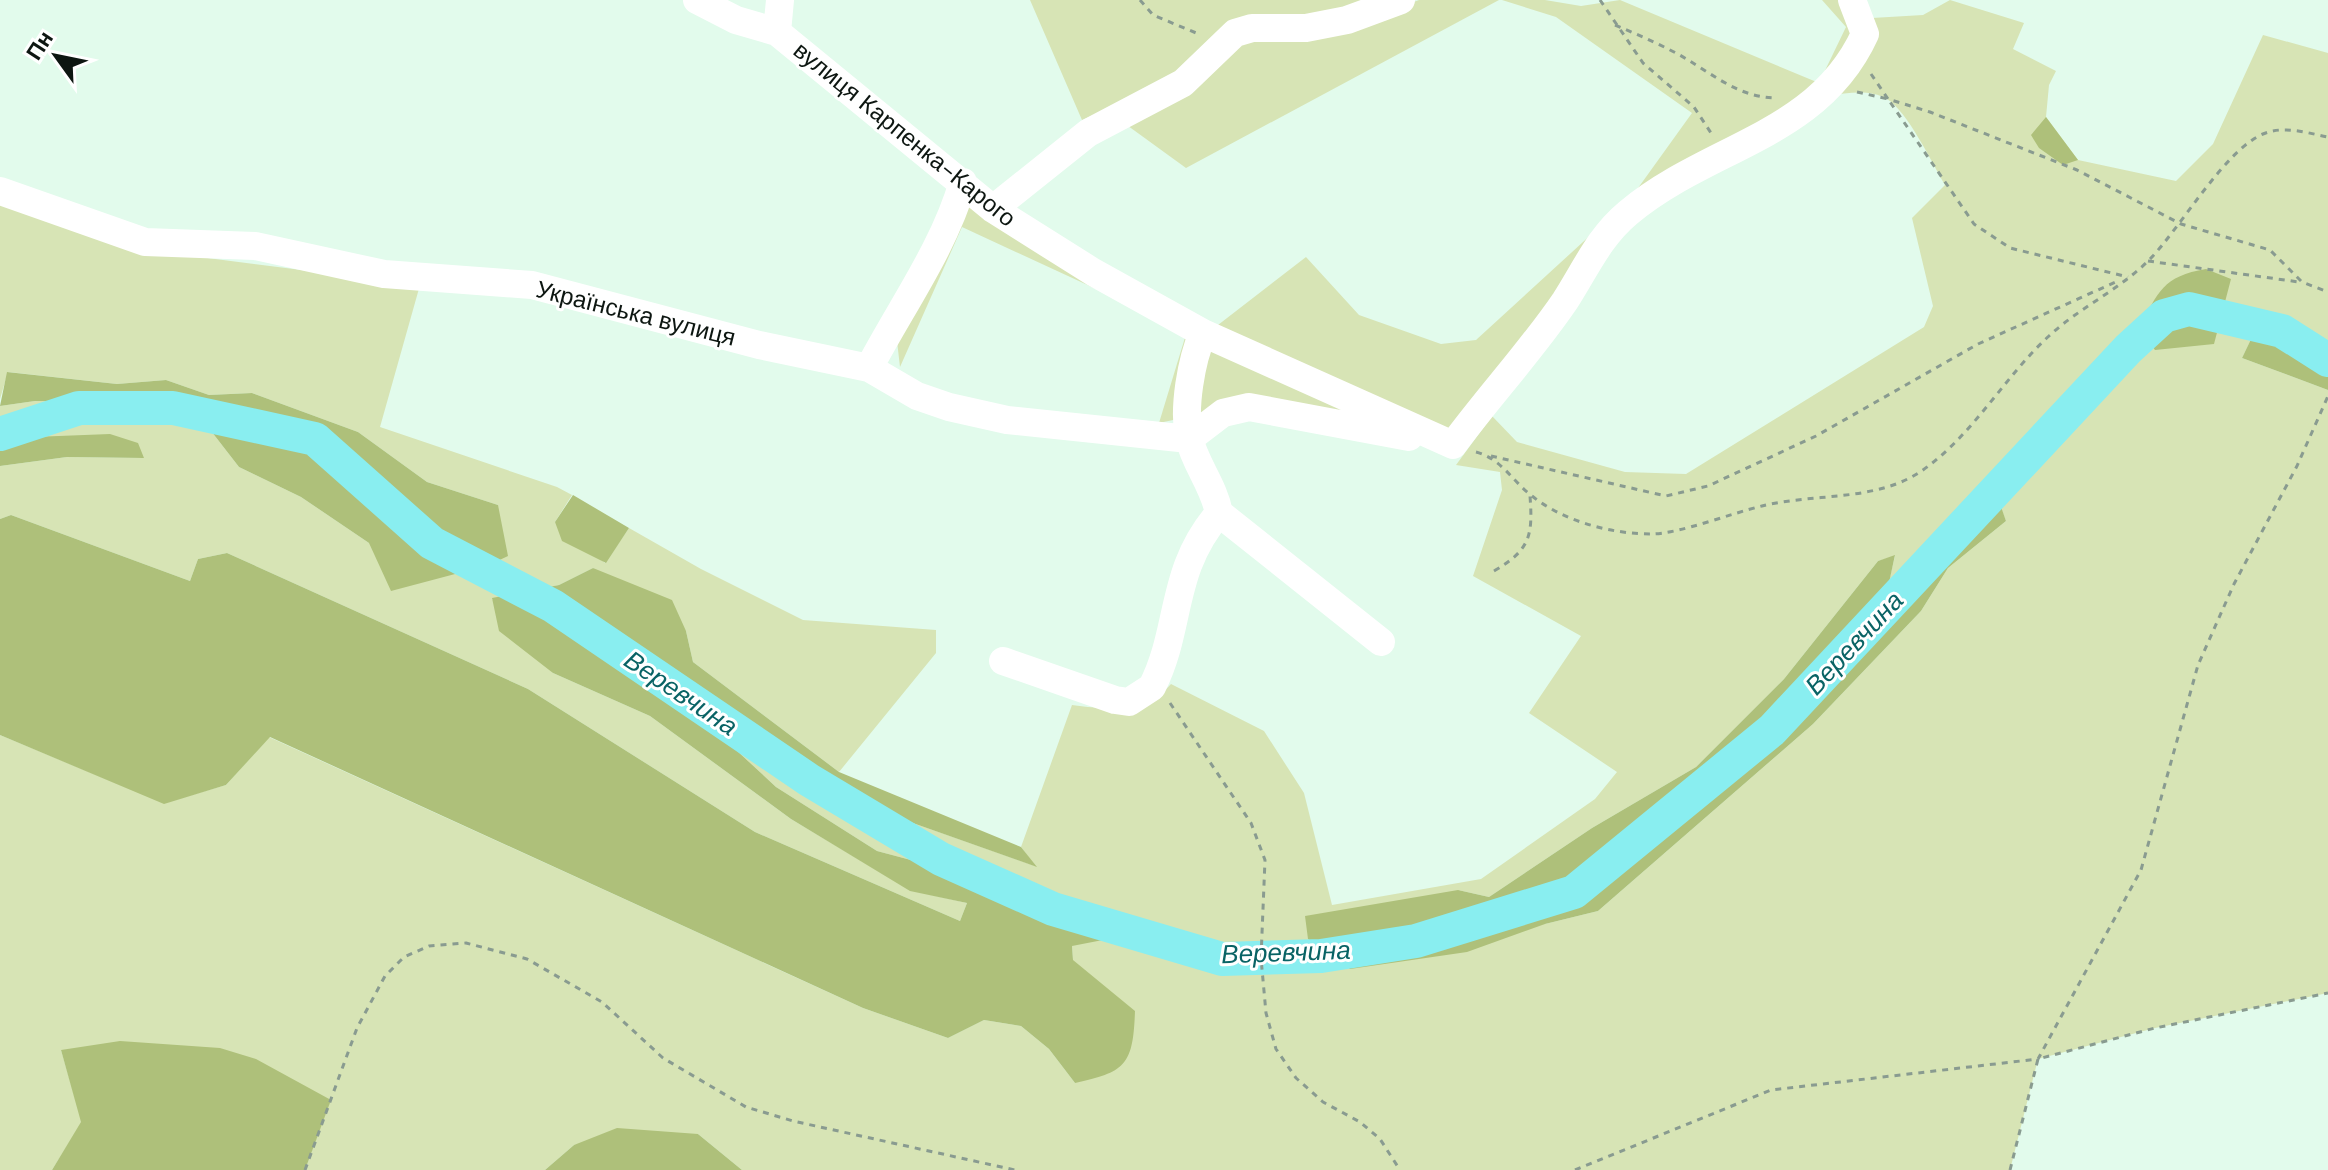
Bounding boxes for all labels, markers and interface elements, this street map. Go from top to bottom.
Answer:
north arrow [16,16,96,96]
text: Пн [20,25,60,65]
street label: вулиця Карпенка-Карого [787,35,1023,233]
street label: Українська вулиця [533,273,739,353]
water label: Веревчина [1797,584,1911,702]
water label: Веревчина [618,643,744,743]
water label: Веревчина [1221,933,1351,971]

